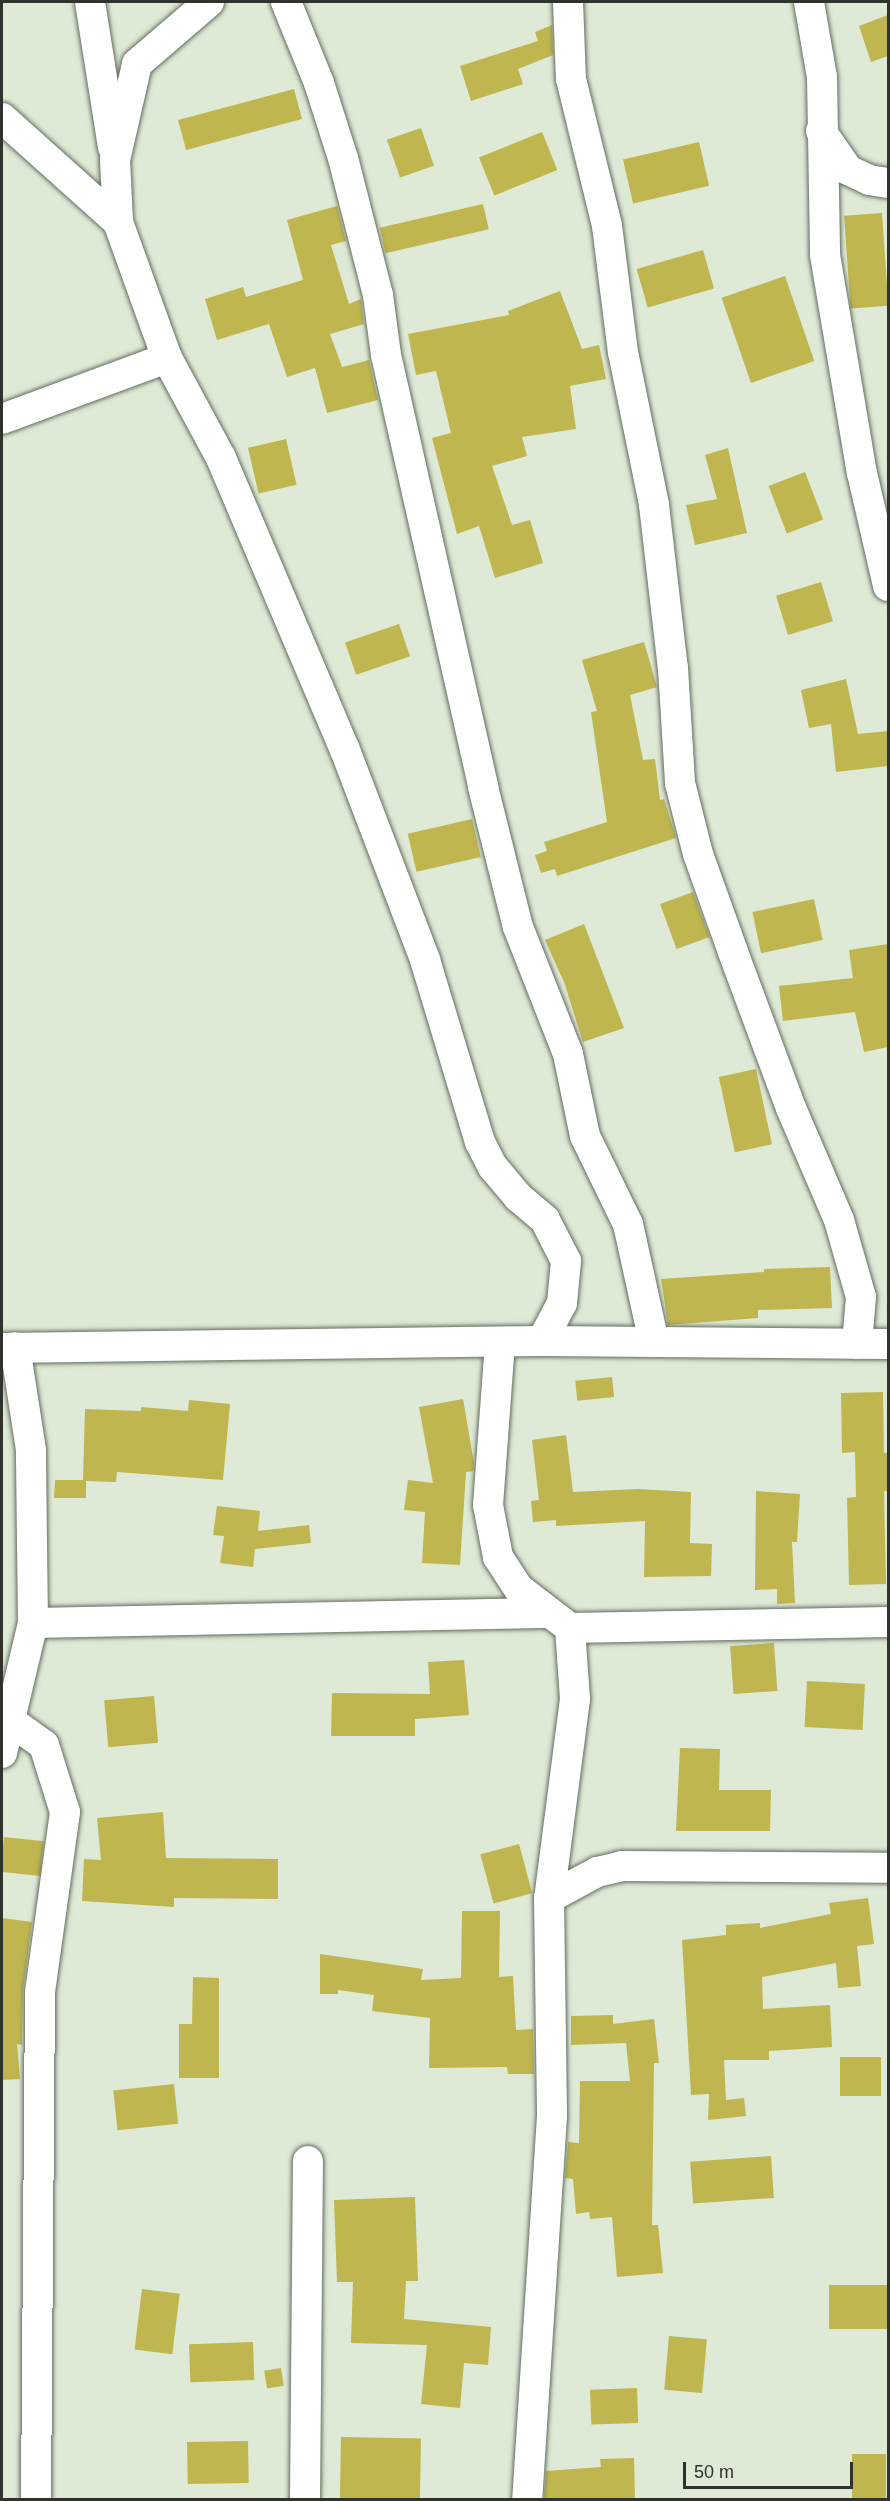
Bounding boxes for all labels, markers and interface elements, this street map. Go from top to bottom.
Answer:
scale bar [686,2450,856,2488]
text: 50 m [694,2462,734,2482]

